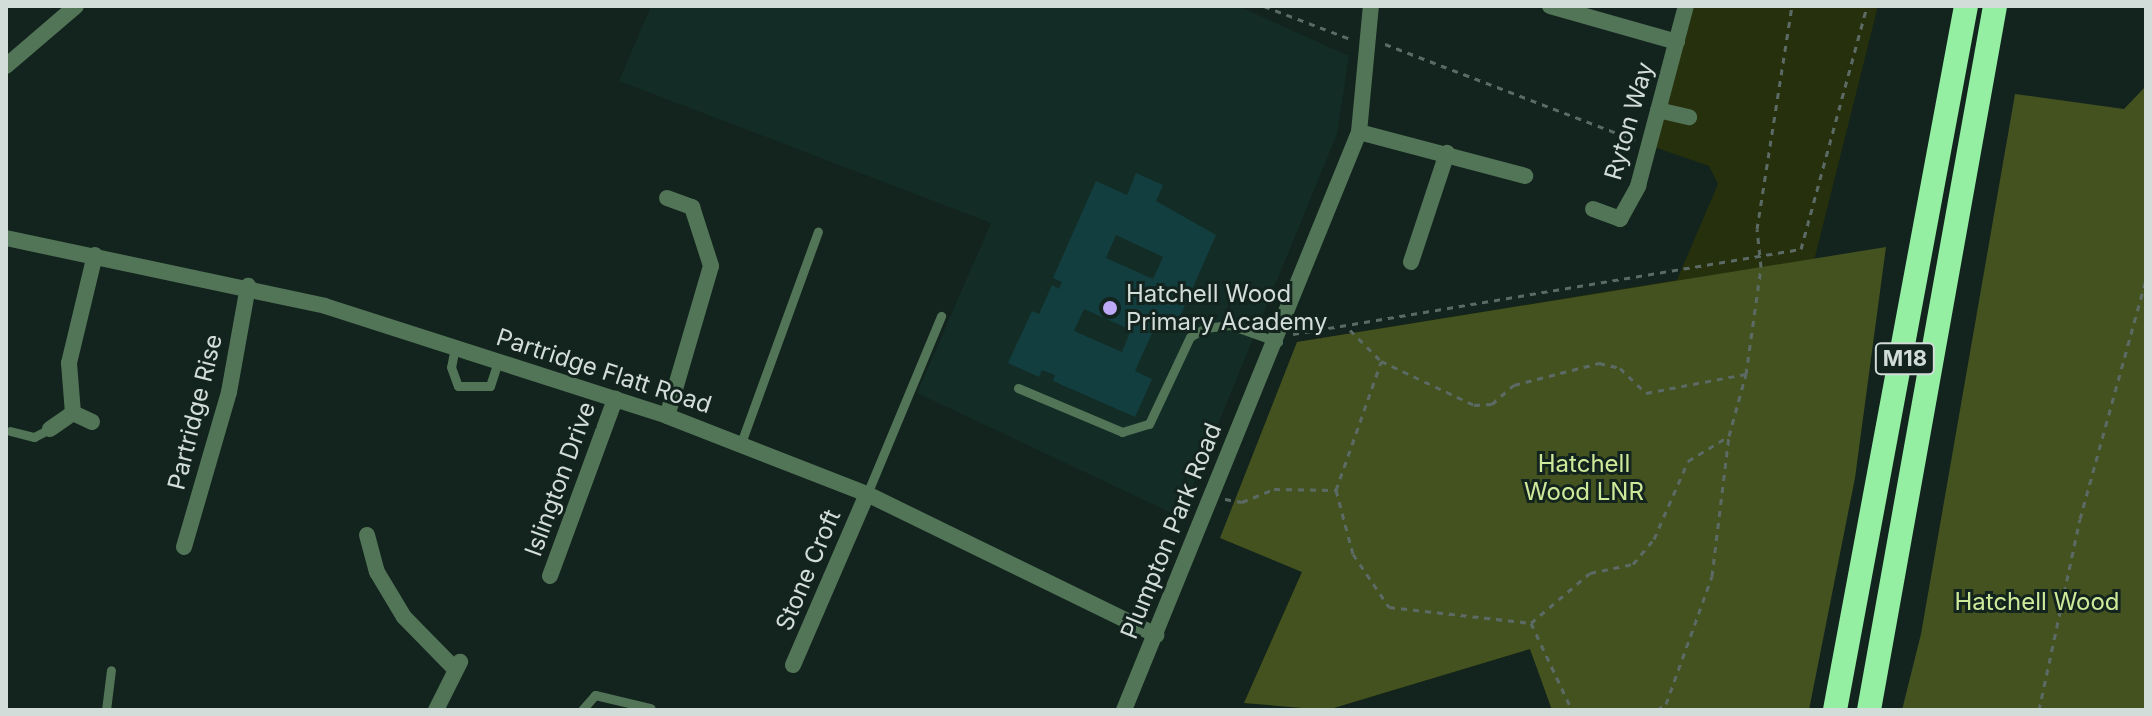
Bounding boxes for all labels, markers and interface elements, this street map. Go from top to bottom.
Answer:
street label: Ryton Way [1598,59,1660,183]
place label: Hatchell Wood Primary Academy [1126,280,1328,336]
marker: Hatchell Wood Primary Academy [1101,299,1119,317]
street label: Partridge Flatt Road [493,323,715,419]
street label: Partridge Rise [162,331,228,493]
road number: M18 [1873,341,1937,377]
street label: Islington Drive [519,398,601,560]
street label: Plumpton Park Road [1115,419,1227,643]
park label: Hatchell Wood LNR [1524,450,1644,506]
street label: Stone Croft [770,505,846,635]
park label: Hatchell Wood [1954,588,2120,616]

